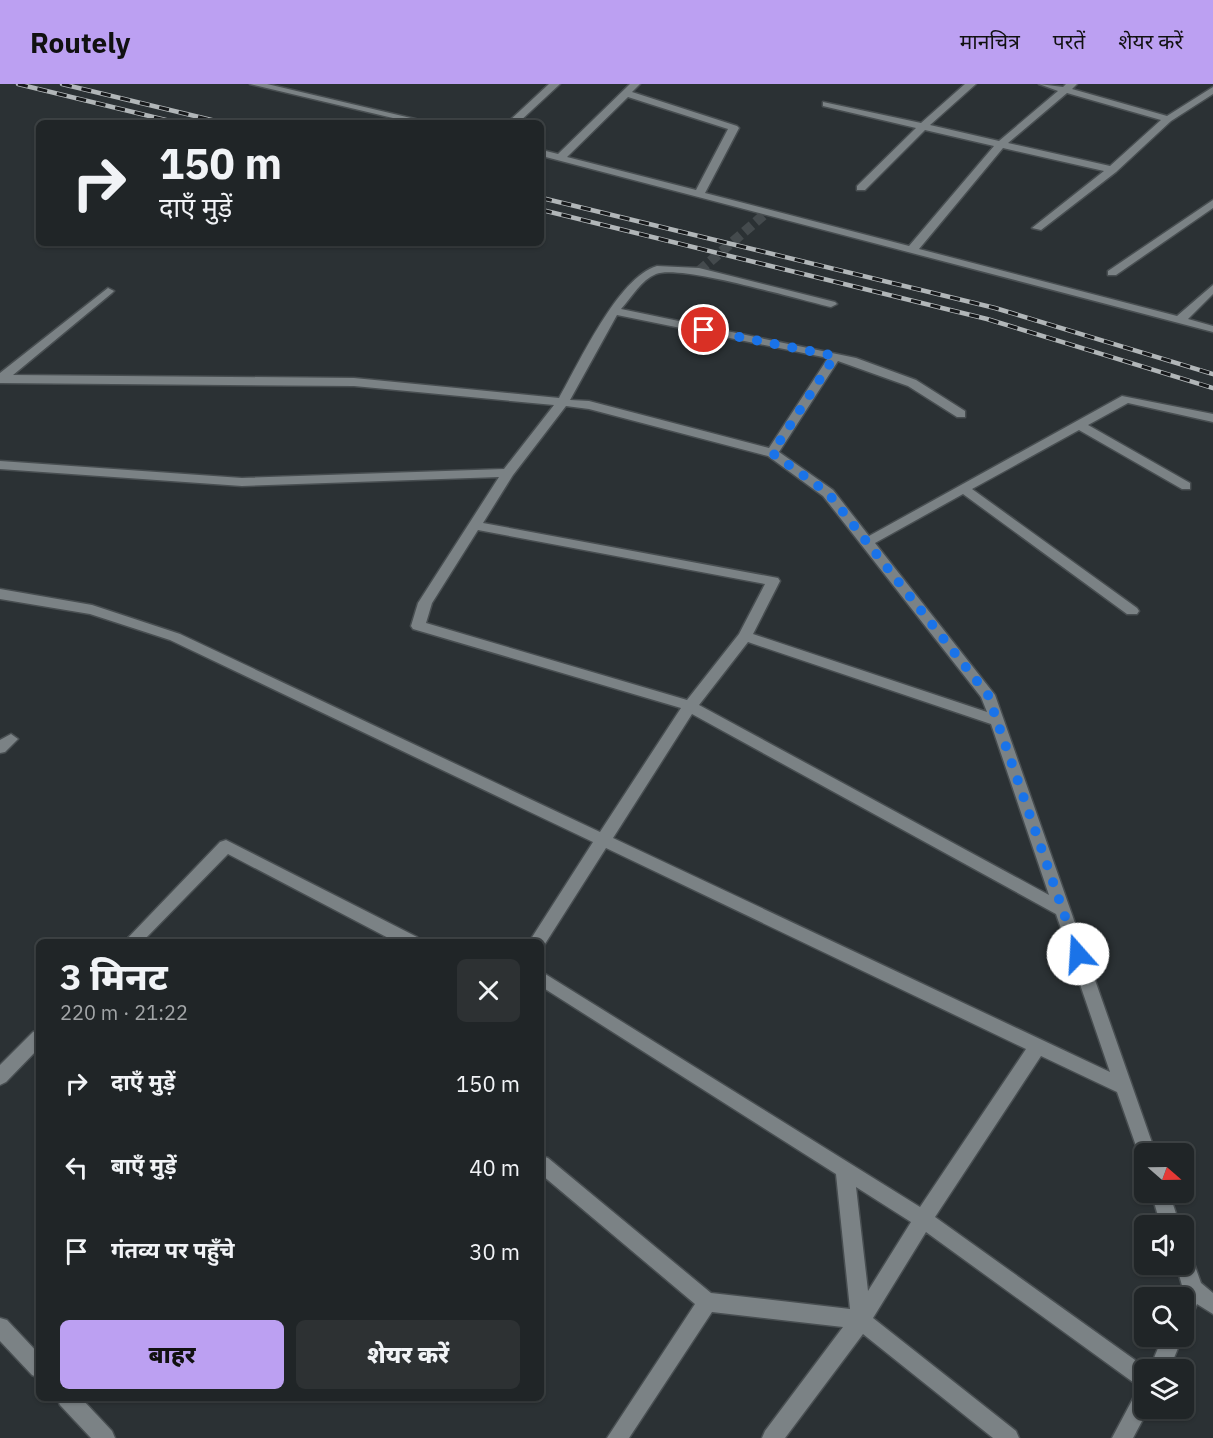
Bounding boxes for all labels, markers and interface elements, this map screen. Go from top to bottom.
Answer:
text: Routely [30,24,131,61]
text: मानचित्र [960,27,1020,55]
text: परतें [1053,27,1085,55]
text: शेयर करें [1118,27,1183,55]
text: 150 m [159,136,282,191]
icon: right [60,144,138,222]
text: दाएँ मुड़ें [159,189,232,224]
pin [678,304,729,355]
icon: arrive [687,313,720,346]
position arrow [1046,922,1110,986]
text: 3 मिनट [60,953,168,1000]
button: close [457,959,520,1022]
text: 220 m · 21:22 [60,999,188,1026]
icon: right [60,1067,93,1100]
text: दाएँ मुड़ें [111,1067,175,1096]
text: 150 m [456,1069,520,1098]
north arrow [1134,1143,1194,1203]
map controls [1134,1143,1194,1419]
icon: left [60,1151,93,1184]
text: बाएँ मुड़ें [111,1151,177,1180]
text: 40 m [469,1153,520,1182]
button: sound [1134,1215,1194,1275]
icon: arrive [60,1235,93,1268]
text: गंतव्य पर पहुँचे [111,1235,235,1264]
text: 30 m [469,1237,520,1266]
button: search [1134,1287,1194,1347]
button: बाहर [60,1320,284,1389]
button: शेयर करें [296,1320,520,1389]
button: layers [1134,1359,1194,1419]

